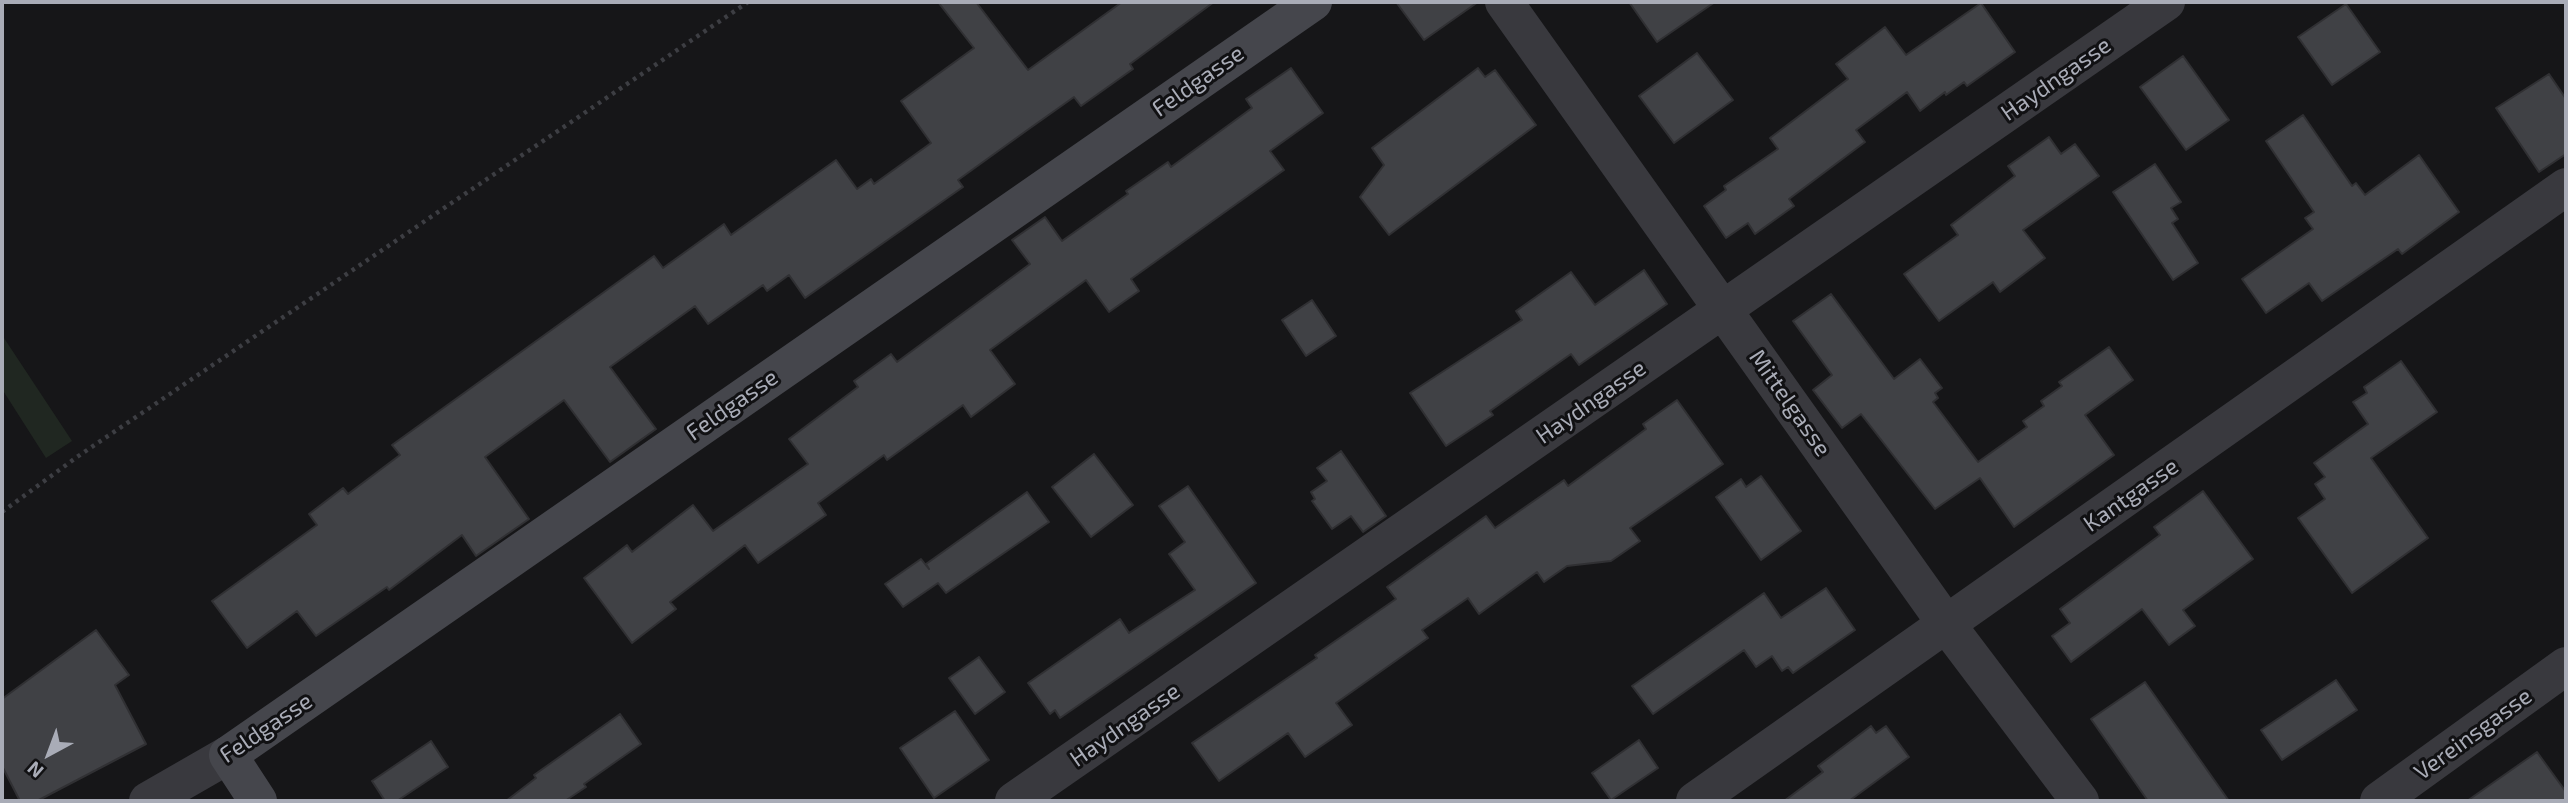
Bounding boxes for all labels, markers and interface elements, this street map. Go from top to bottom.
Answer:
street label: Haydngasse [1996,31,2116,127]
street label: Feldgasse [1147,39,1249,123]
street label: Mittelgasse [1743,344,1837,462]
street label: Haydngasse [1531,354,1651,450]
street label: Feldgasse [681,363,783,447]
street label: Kantgasse [2078,452,2184,538]
street label: Haydngasse [1065,677,1185,773]
street label: Vereinsgasse [2409,682,2537,786]
street label: Feldgasse [215,687,317,769]
north arrow [14,719,84,789]
text: N [22,757,48,783]

